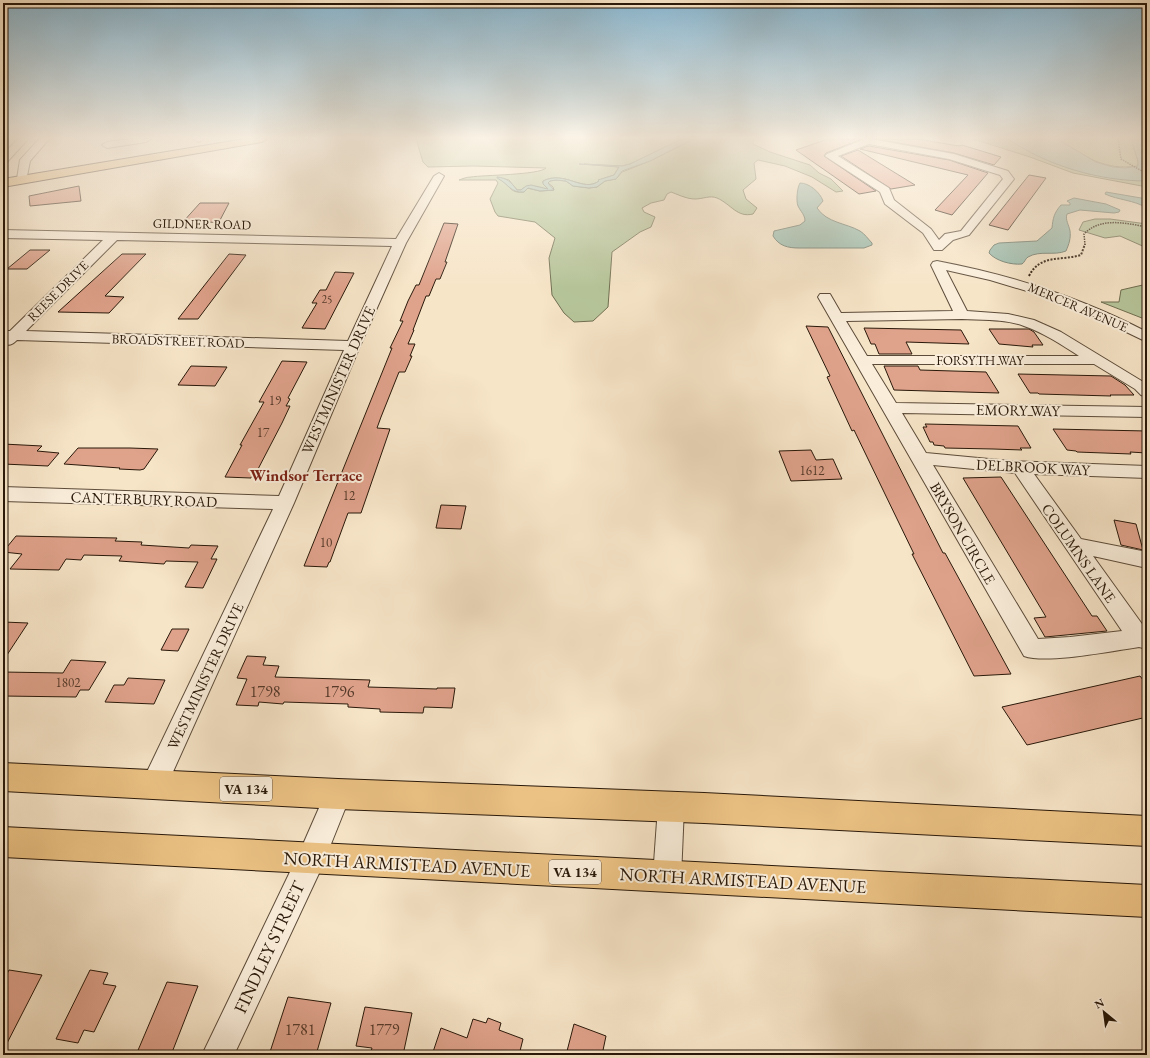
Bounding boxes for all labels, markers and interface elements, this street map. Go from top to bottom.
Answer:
street label: GILDNER ROAD [153,215,252,233]
street label: REESE DRIVE [24,257,92,325]
street label: MERCER AVENUE [1025,278,1131,336]
house number: 25 [322,292,332,306]
street label: WESTMINISTER DRIVE [297,303,379,457]
street label: BROADSTREET ROAD [111,330,245,352]
street label: FORSYTH WAY [936,352,1025,369]
house number: 19 [269,392,282,409]
street label: EMORY WAY [976,400,1062,420]
house number: 17 [257,424,270,441]
street label: DELBROOK WAY [976,455,1092,480]
house number: 1612 [800,462,825,479]
district label: Windsor Terrace [250,465,363,486]
street label: BRYSON CIRCLE [926,479,1000,588]
street label: CANTERBURY ROAD [70,487,218,511]
house number: 12 [343,487,356,504]
street label: COLUMNS LANE [1038,500,1121,607]
house number: 10 [320,534,332,551]
street label: WESTMINISTER DRIVE [163,599,248,752]
house number: 1802 [56,674,81,691]
house number: 1798 [250,681,281,702]
house number: 1796 [324,681,355,702]
road number: VA 134 [220,777,272,801]
street label: NORTH ARMISTEAD AVENUE [283,846,531,882]
road number: VA 134 [549,860,601,884]
street label: NORTH ARMISTEAD AVENUE [619,862,867,898]
street label: FINDLEY STREET [228,876,310,1017]
north arrow [1084,992,1124,1032]
text: N [1092,995,1107,1012]
house number: 1781 [285,1019,315,1040]
house number: 1779 [369,1019,400,1040]

